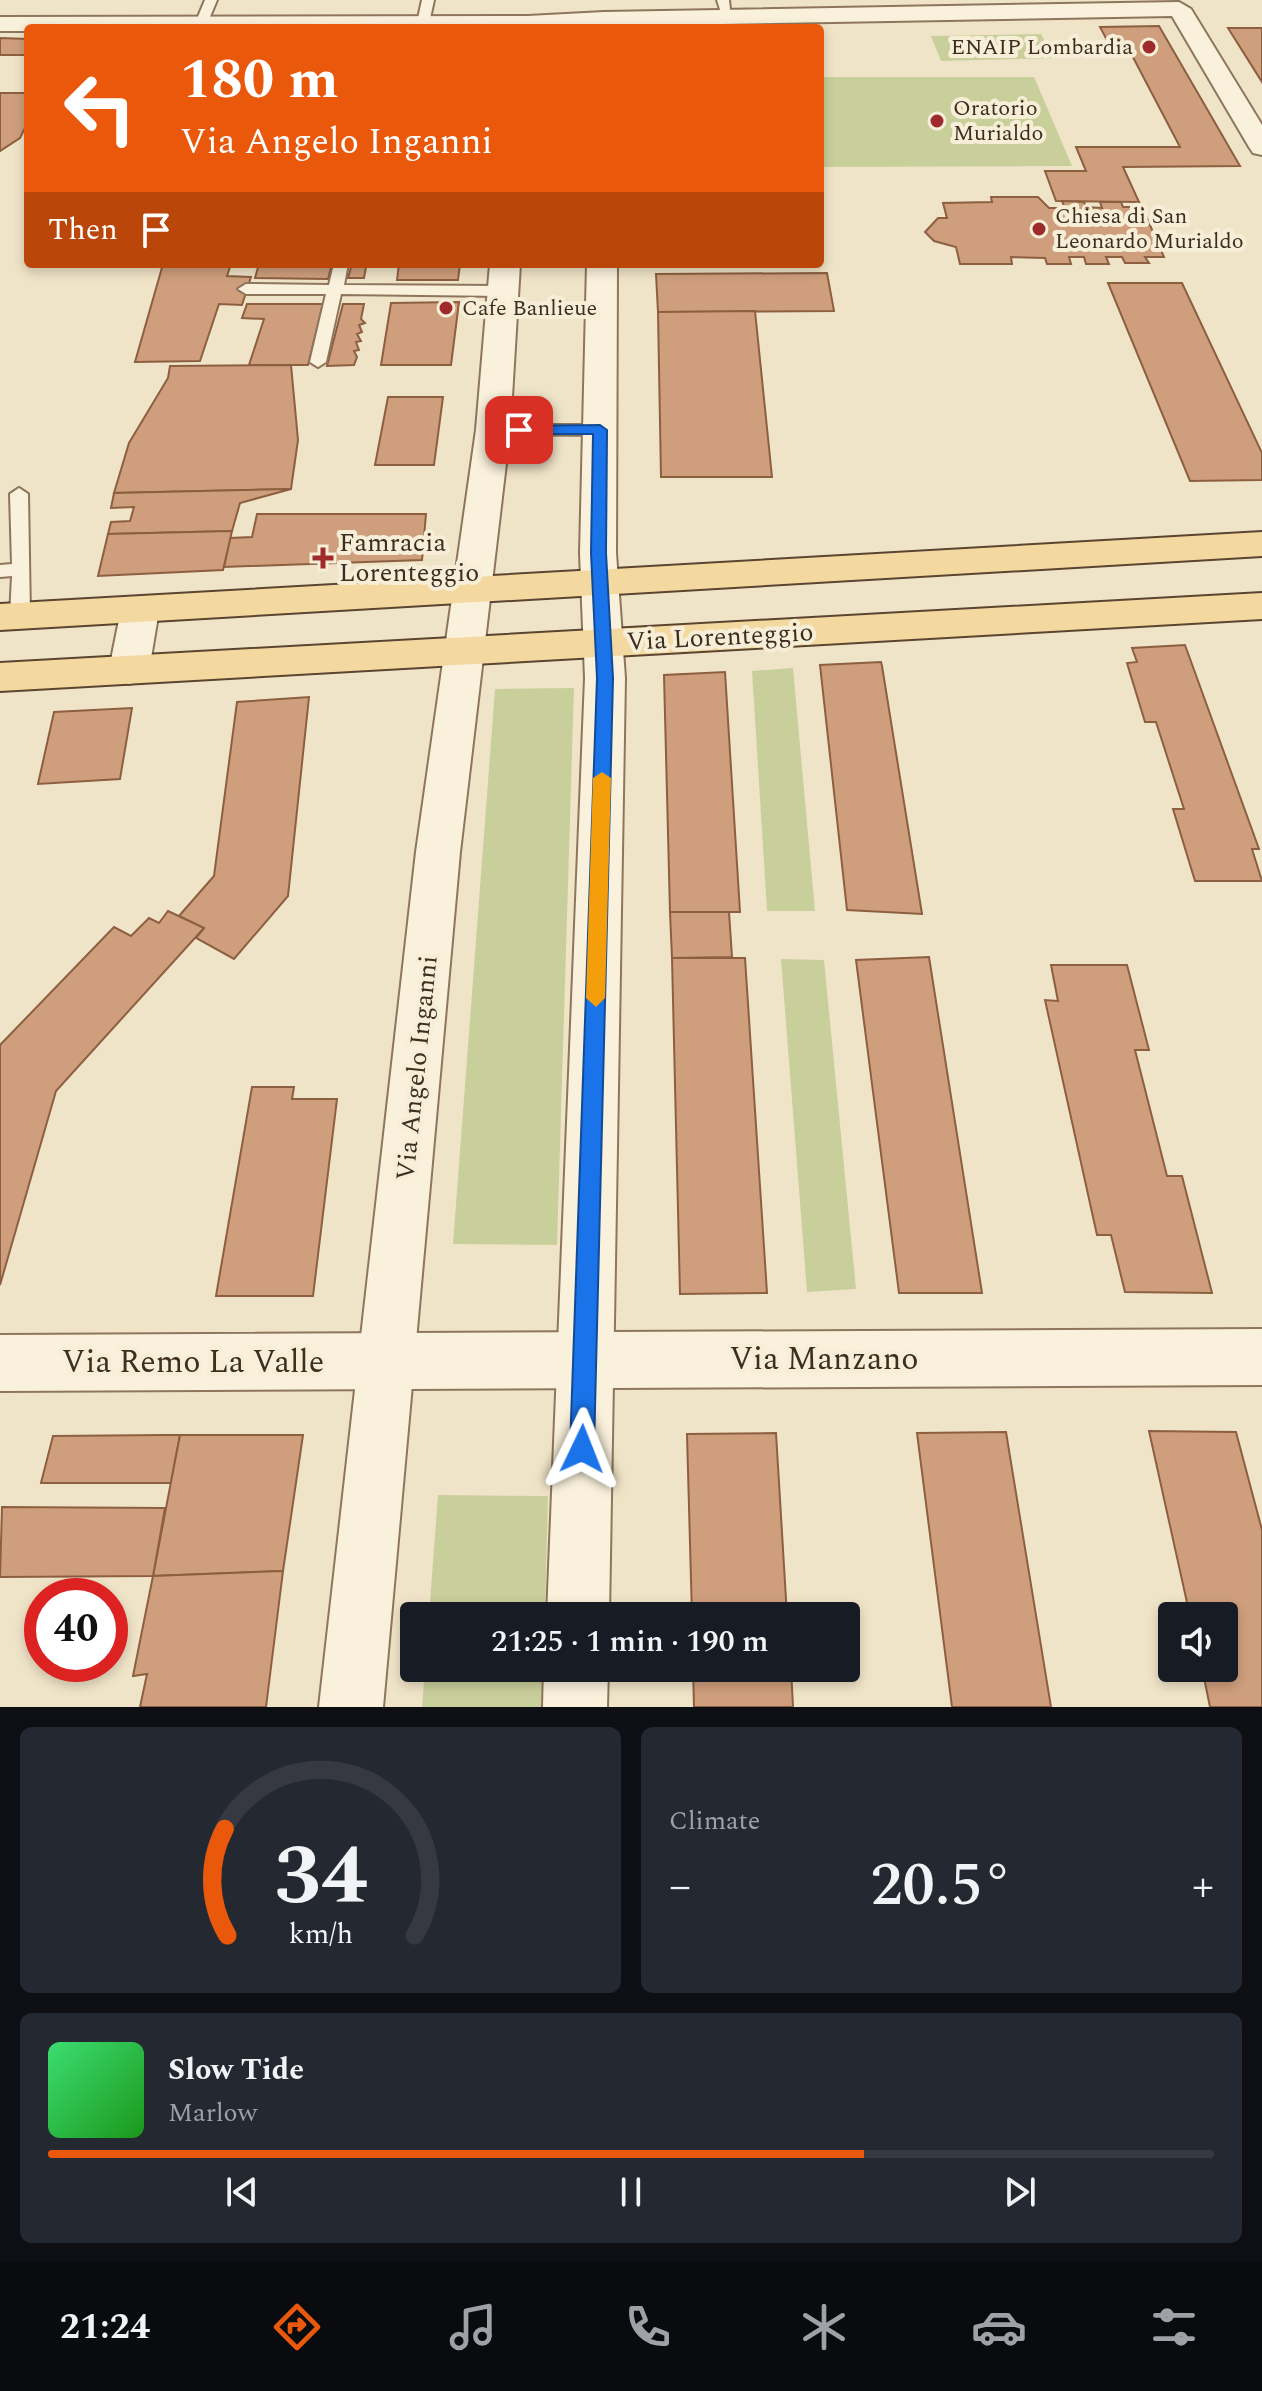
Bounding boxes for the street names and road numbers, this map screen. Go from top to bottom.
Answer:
street label: Via Lorenteggio [626,612,814,662]
street label: Via Angelo Inganni [385,954,449,1182]
street label: Via Manzano [729,1335,919,1384]
street label: Via Remo La Valle [62,1338,324,1387]

